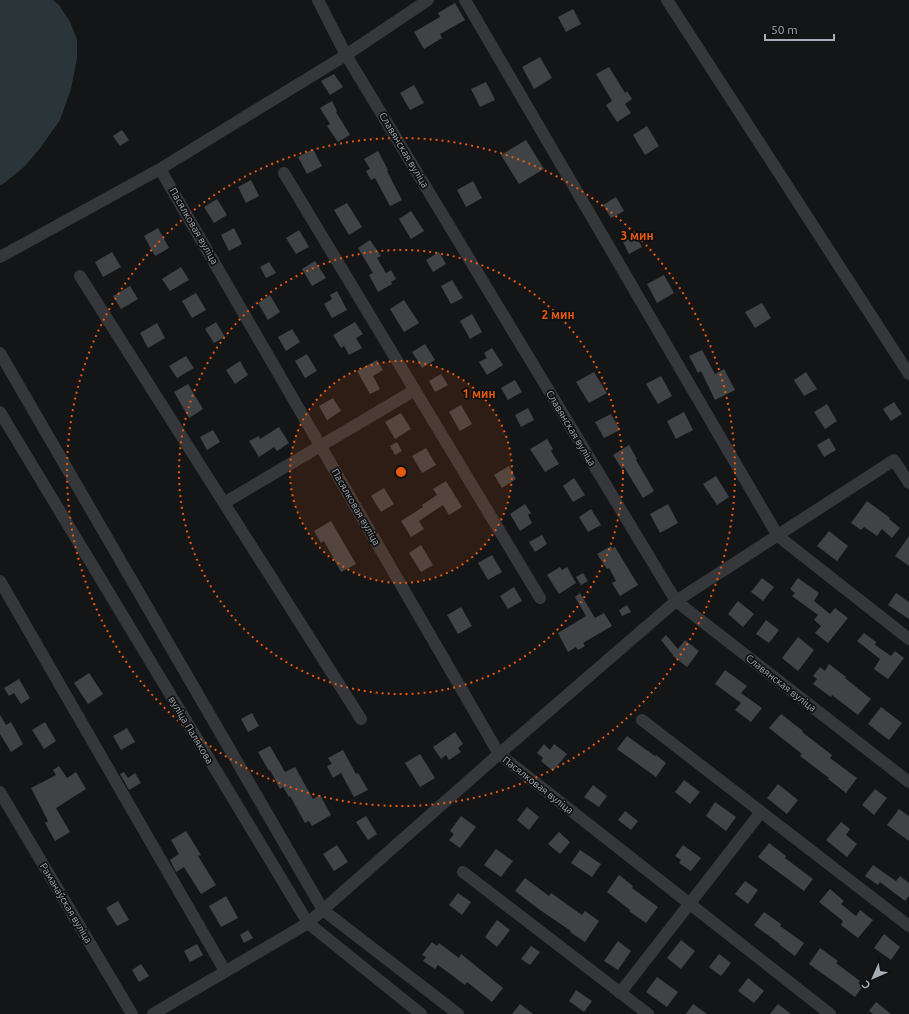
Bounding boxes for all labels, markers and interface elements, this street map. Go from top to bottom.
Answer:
scale bar [765,16,834,42]
text: 50 m [771,23,798,36]
street label: Славянская вуліца [377,110,431,190]
street label: Пасялковая вуліца [168,186,220,266]
text: 3 мин [620,229,654,242]
text: 2 мин [541,308,575,321]
text: 1 мин [462,387,496,400]
street label: Славянская вуліца [544,388,598,468]
centre of rings [394,465,408,479]
street label: Пасялковая вуліца [330,467,382,547]
street label: Славянская вуліца [744,652,818,714]
street label: вуліца Палякова [167,694,215,766]
street label: Пасялковая вуліца [501,754,575,816]
street label: Раманаўская вуліца [38,861,94,945]
north arrow [853,958,893,998]
text: С [859,978,873,992]

